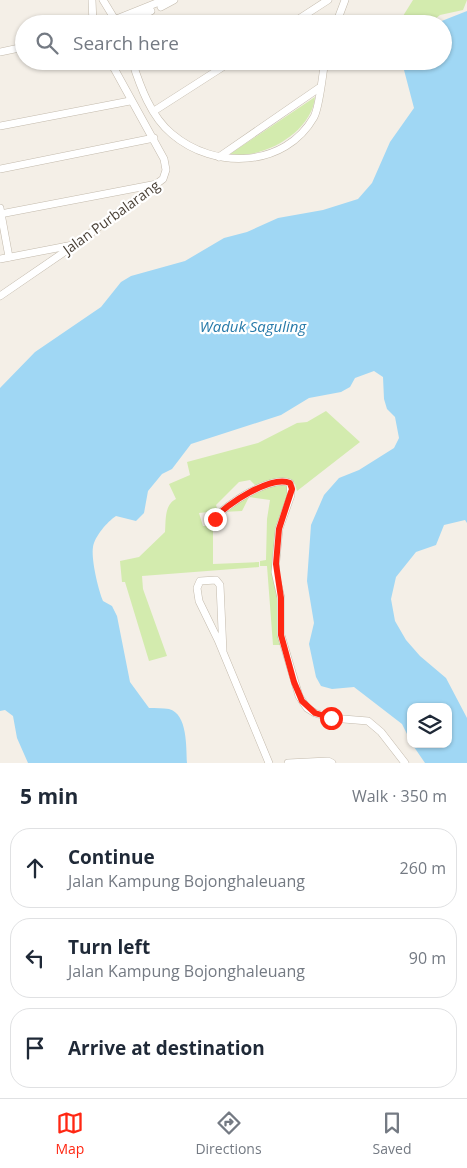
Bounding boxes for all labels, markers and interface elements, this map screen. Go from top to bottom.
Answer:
search box [15,15,452,70]
icon: search [33,29,61,57]
text: Search here [73,30,179,56]
street label: Jalan Purbalarang [57,175,163,260]
water label: Waduk Saguling [200,316,307,336]
route end [204,508,227,531]
map controls [407,703,452,748]
button: layers [407,703,452,748]
route start [320,707,343,730]
text: 5 min [20,782,78,810]
text: Walk · 350 m [352,785,447,807]
text: Continue [68,844,155,870]
icon: ahead [21,854,49,882]
text: 260 m [400,857,446,879]
text: Jalan Kampung Bojonghaleuang [68,870,305,892]
text: Turn left [68,934,150,960]
icon: left [21,944,49,972]
text: 90 m [409,947,446,969]
text: Jalan Kampung Bojonghaleuang [68,960,305,982]
icon: arrive [21,1034,49,1062]
text: Arrive at destination [68,1035,265,1061]
tab: Map [55,1109,84,1158]
tab: Directions [195,1109,262,1158]
tab: Saved [373,1109,411,1158]

